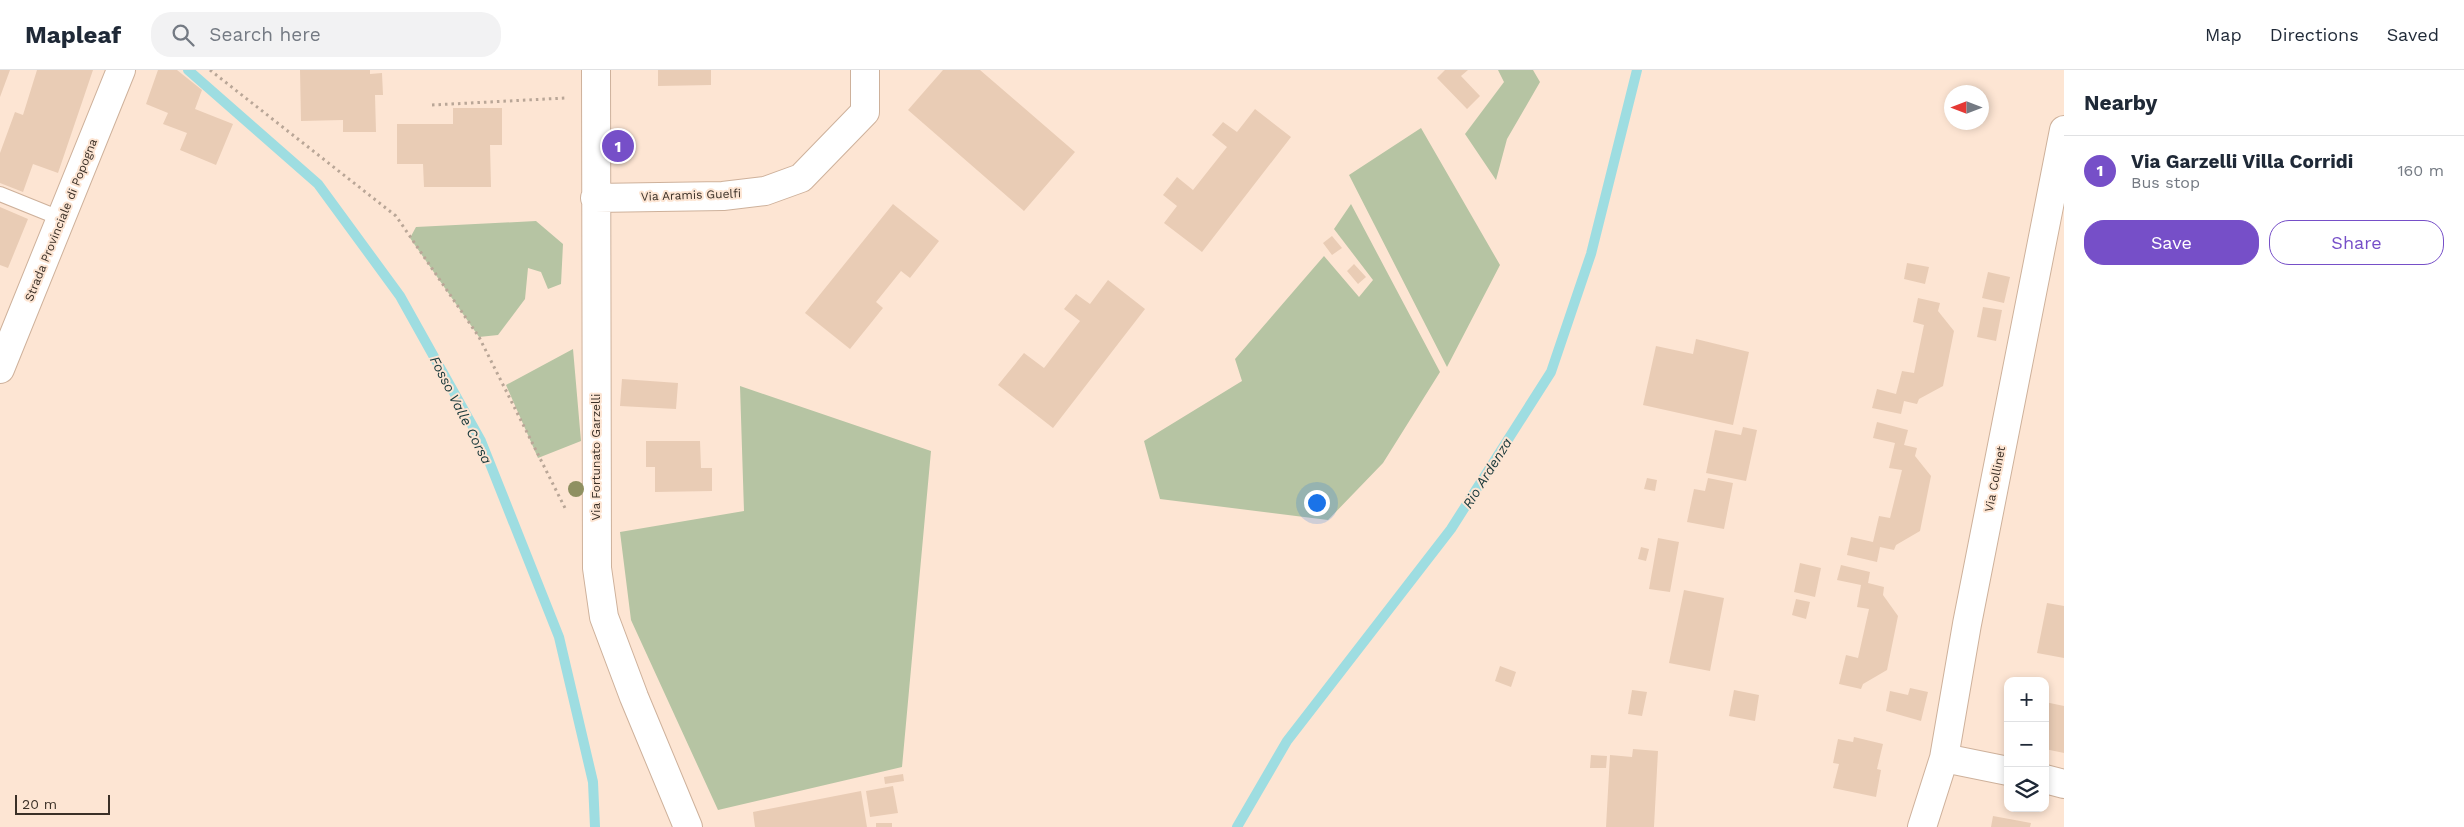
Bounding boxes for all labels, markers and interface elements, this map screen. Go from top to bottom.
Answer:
search box [151,12,501,57]
text: Mapleaf [25,21,121,49]
icon: search [169,21,197,49]
text: Search here [209,23,321,46]
text: Map [2205,24,2242,45]
text: Directions [2270,24,2359,45]
text: Saved [2387,24,2439,45]
north arrow [1944,85,1989,130]
text: Nearby [2084,90,2157,115]
pin: 1 [602,127,634,165]
street label: Strada Provinciale di Popogna [22,136,100,303]
text: Via Garzelli Villa Corridi [2131,150,2353,173]
text: 1 [2097,161,2103,180]
text: 160 m [2397,161,2444,180]
text: Bus stop [2131,173,2200,192]
street label: Via Aramis Guelfi [641,186,741,204]
button: Save [2084,220,2259,265]
button: Share [2269,220,2444,265]
water label: Fosso Valle Corsa [427,353,495,467]
street label: Via Fortunato Garzelli [589,394,603,520]
water label: Rio Ardenza [1459,435,1515,511]
street label: Via Collinet [1982,445,2008,513]
your location [1304,490,1330,516]
map controls [2004,677,2049,812]
button: + [2004,677,2049,722]
button: − [2004,722,2049,767]
button: layers [2004,767,2049,812]
scale bar [15,792,110,815]
text: 20 m [22,796,57,812]

